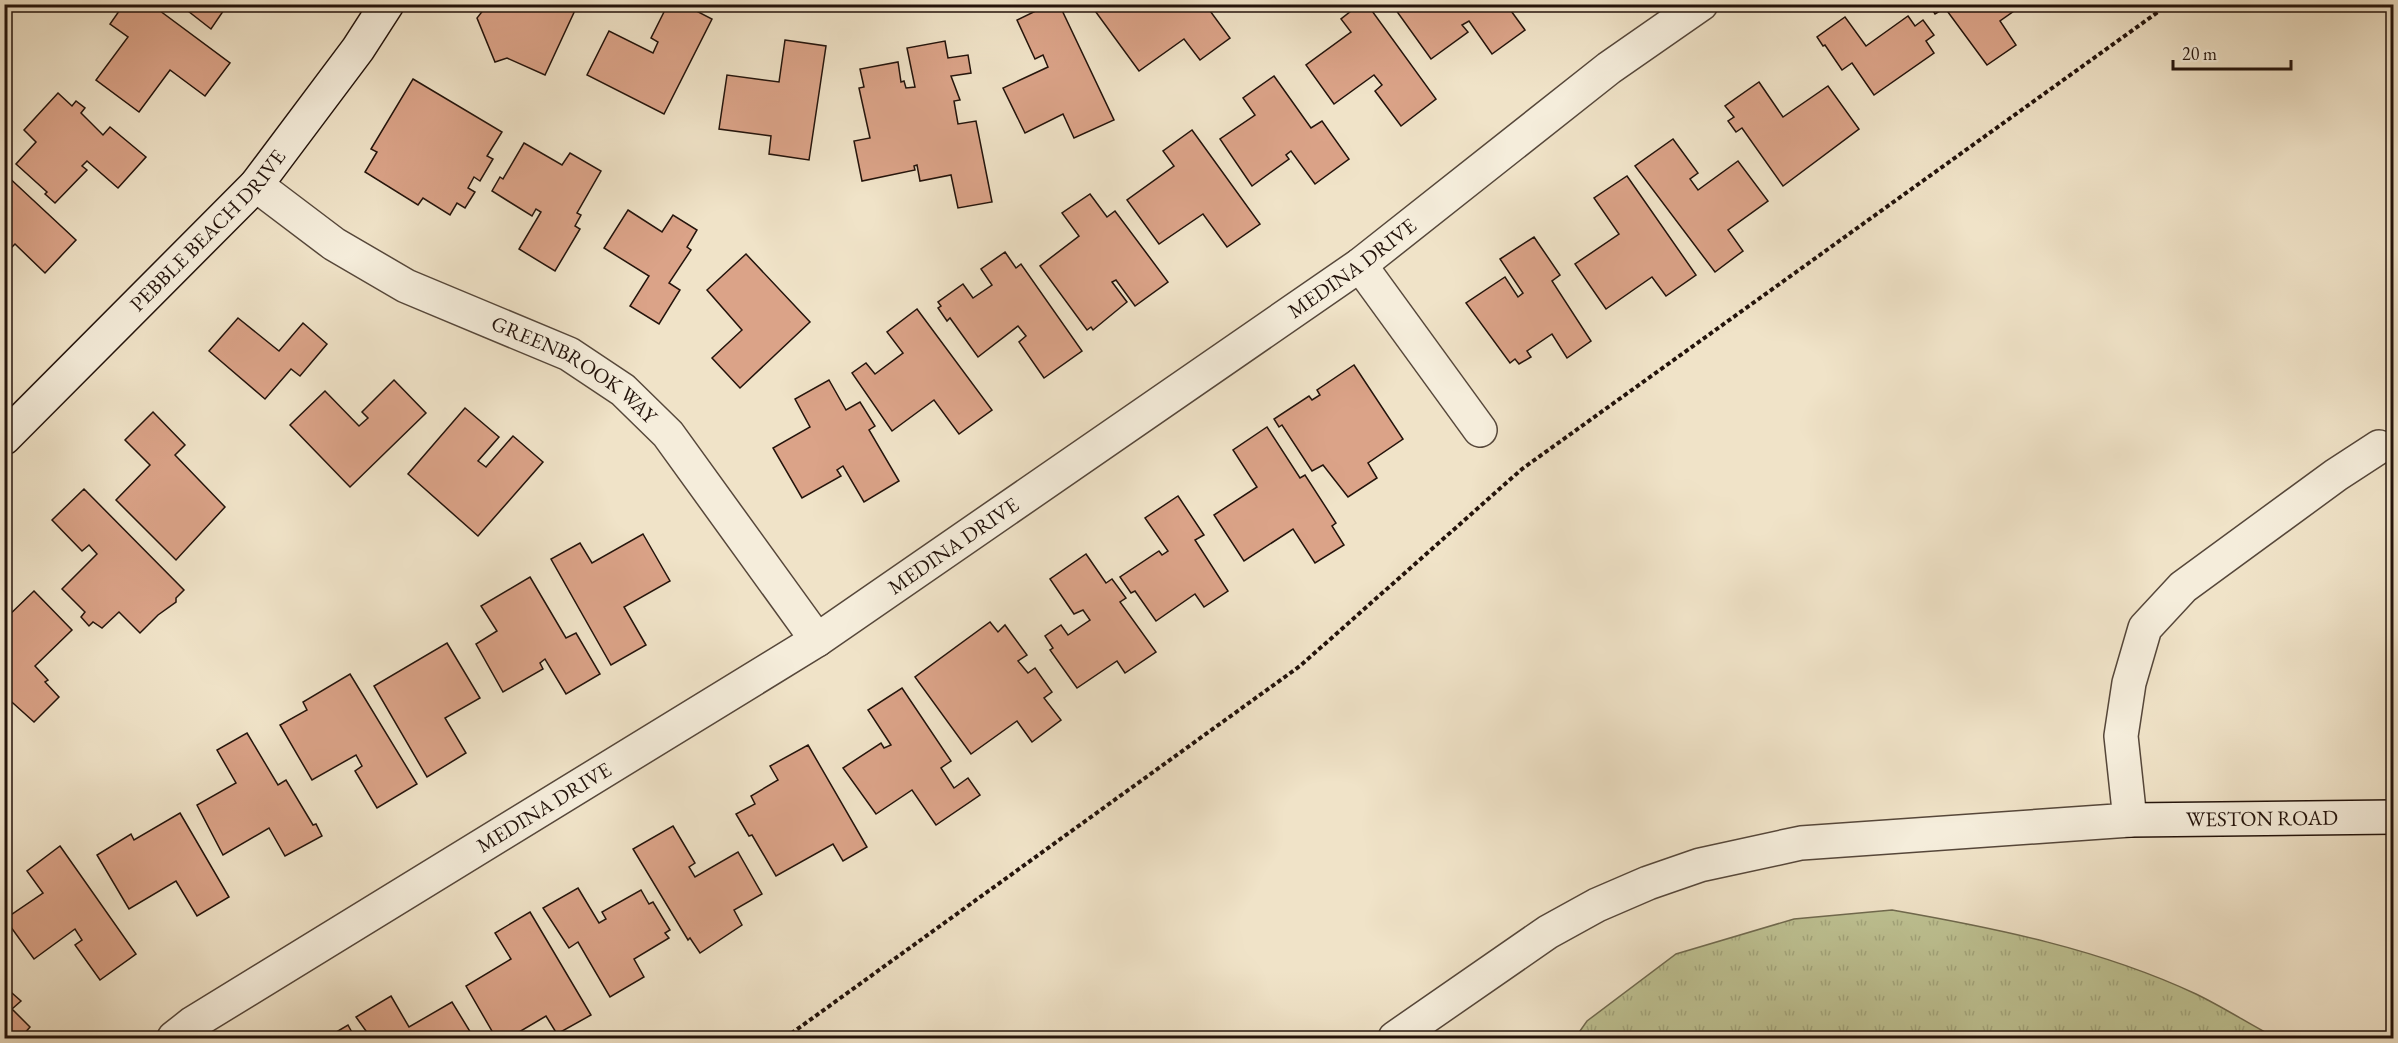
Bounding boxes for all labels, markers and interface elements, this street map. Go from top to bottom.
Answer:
scale bar [2173,33,2292,71]
text: 20 m [2182,42,2217,65]
street label: PEBBLE BEACH DRIVE [124,144,291,317]
street label: MEDINA DRIVE [1282,212,1422,324]
street label: GREENBROOK WAY [488,309,664,430]
street label: MEDINA DRIVE [882,491,1024,600]
street label: MEDINA DRIVE [471,756,616,859]
street label: WESTON ROAD [2186,804,2338,832]

